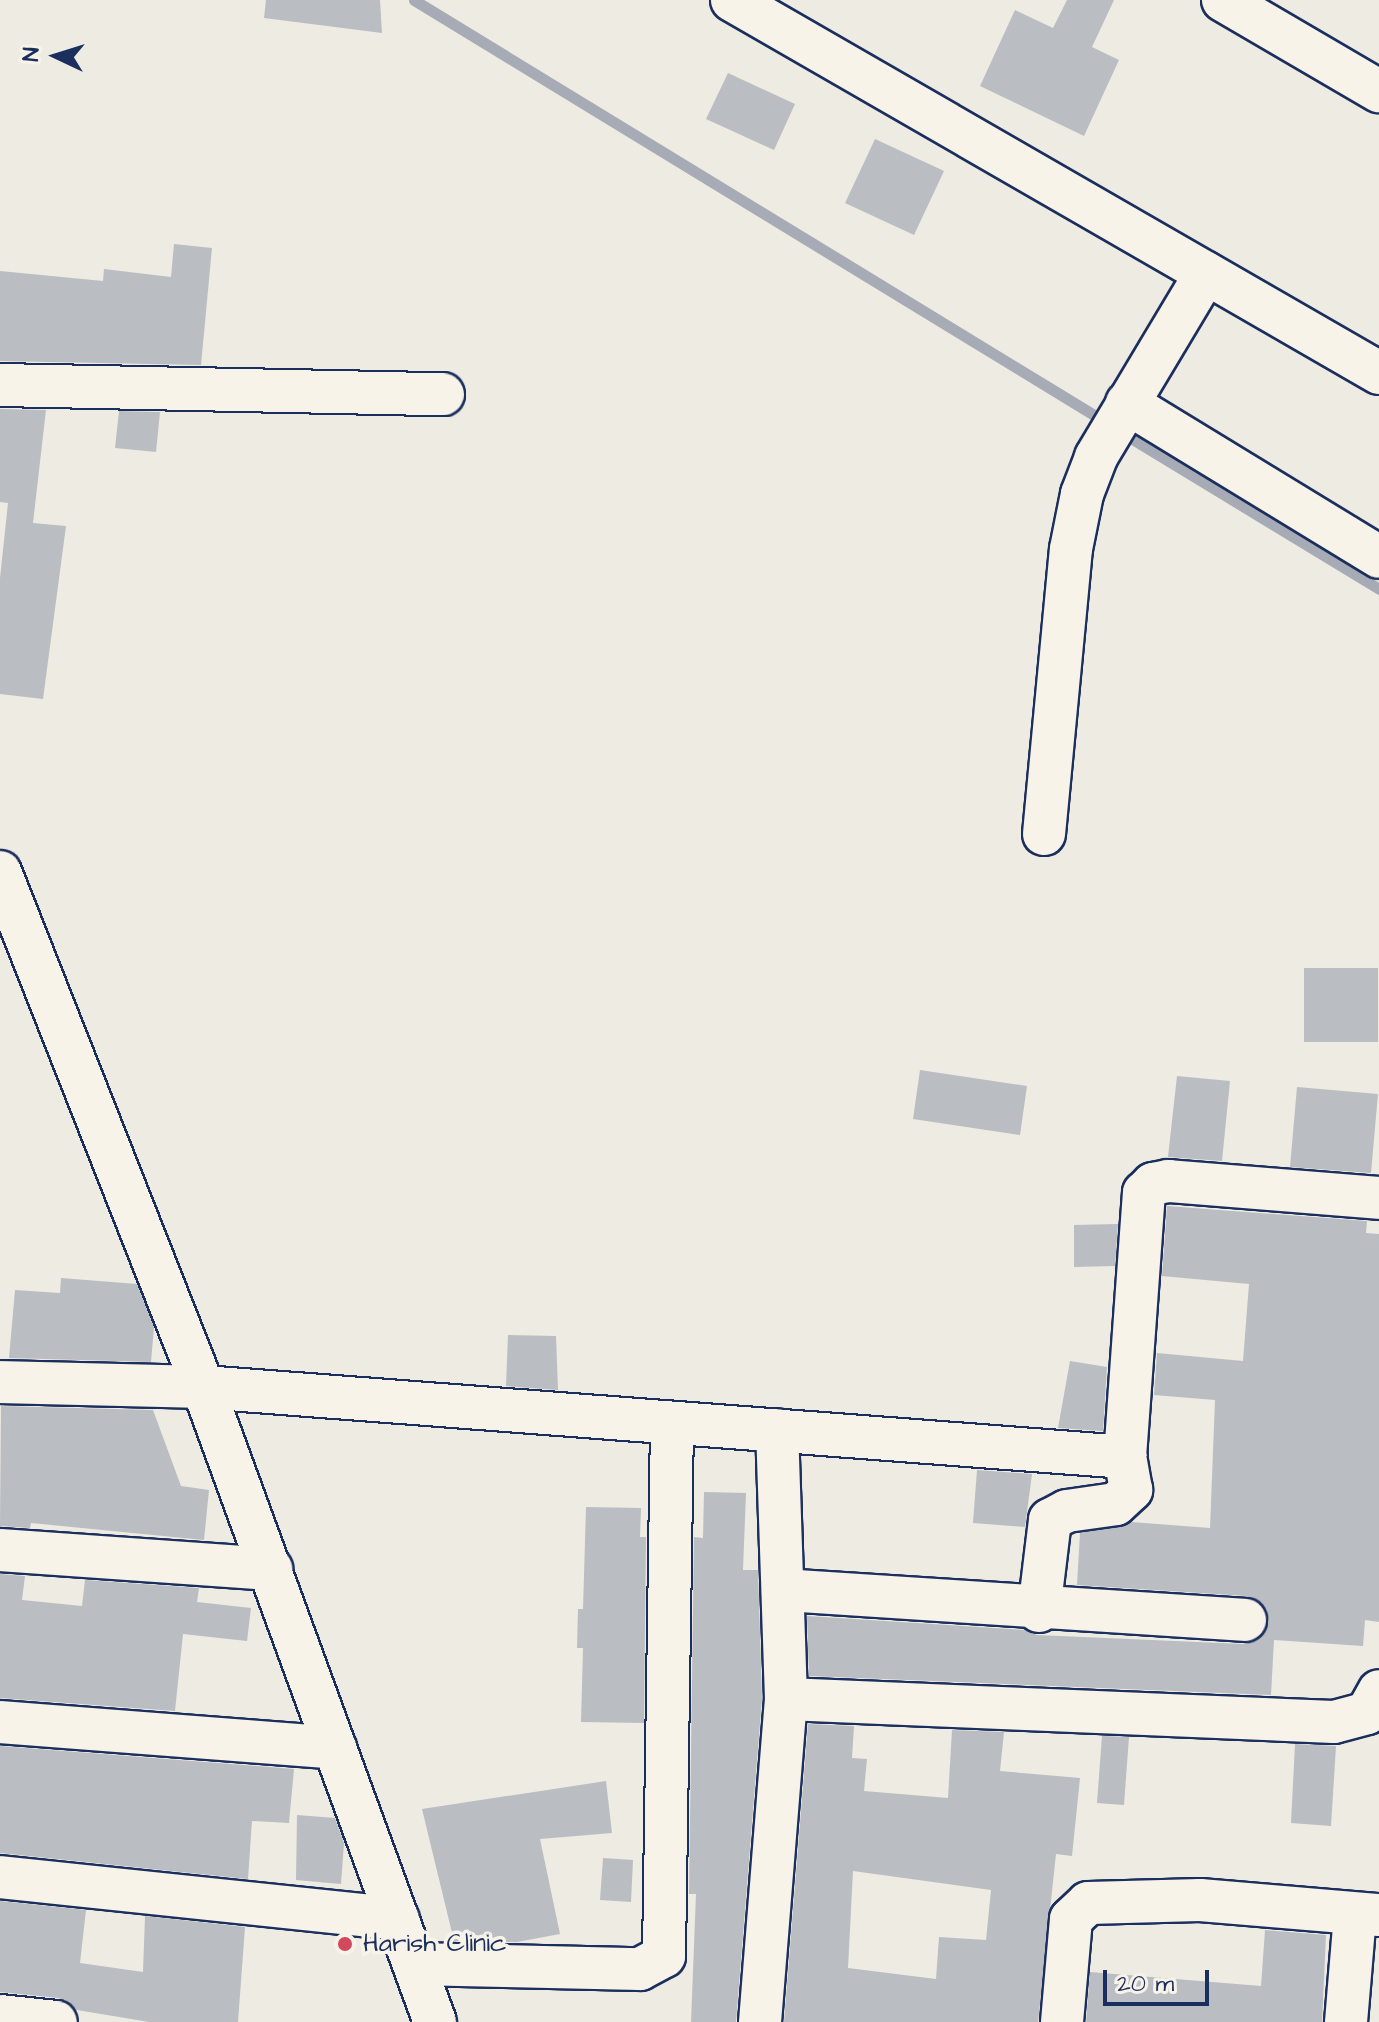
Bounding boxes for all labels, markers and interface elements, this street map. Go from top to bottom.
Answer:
north arrow [16,16,96,96]
text: N [16,46,48,62]
place label: Harish Clinic [363,1928,506,1960]
marker: Harish Clinic [334,1933,356,1955]
scale bar [1107,1954,1213,2004]
text: 20 m [1117,1967,1174,2001]

